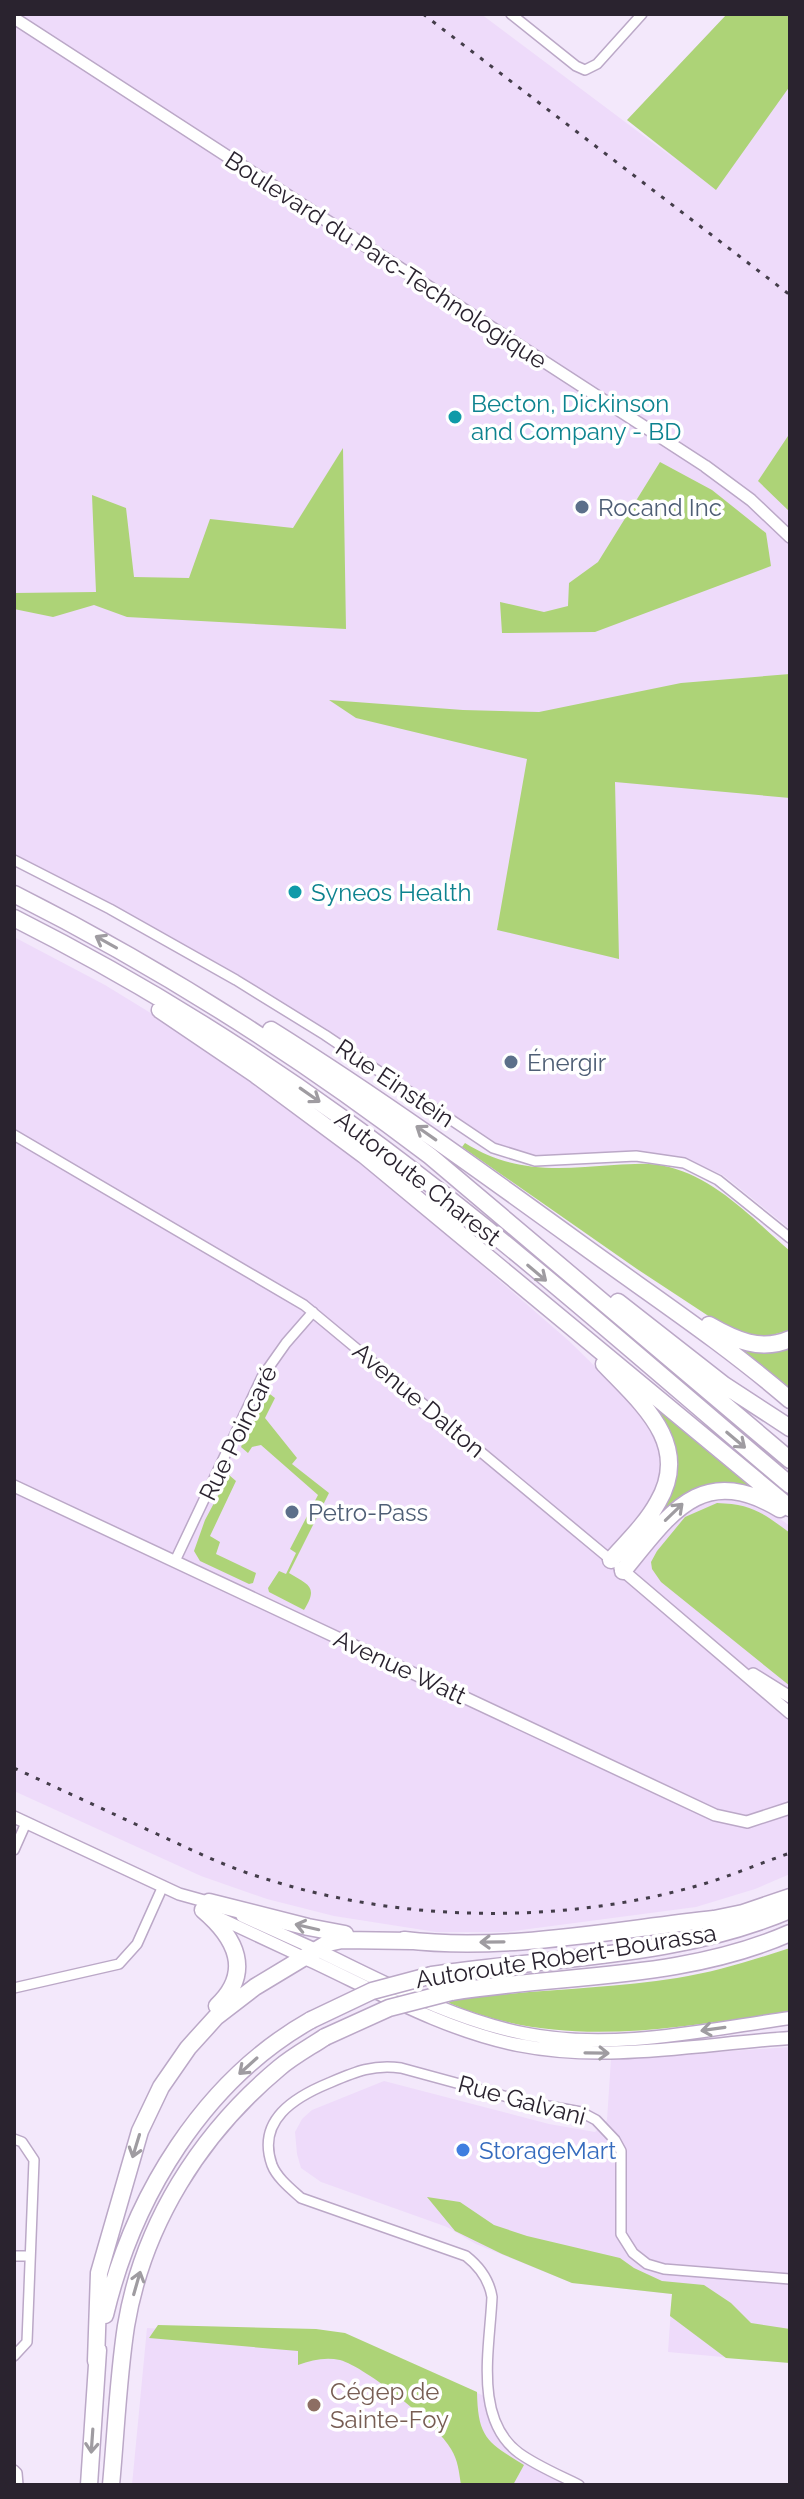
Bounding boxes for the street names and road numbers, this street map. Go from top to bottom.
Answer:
street label: Boulevard du Parc-Technologique [220,145,552,375]
street label: Rue Einstein [330,1033,460,1133]
street label: Autoroute Charest [329,1104,507,1252]
street label: Avenue Dalton [347,1336,491,1464]
street label: Rue Poincaré [193,1361,283,1505]
street label: Avenue Watt [329,1624,471,1710]
street label: Autoroute Robert-Bourassa [414,1918,718,1994]
street label: Rue Galvani [455,2069,589,2131]

